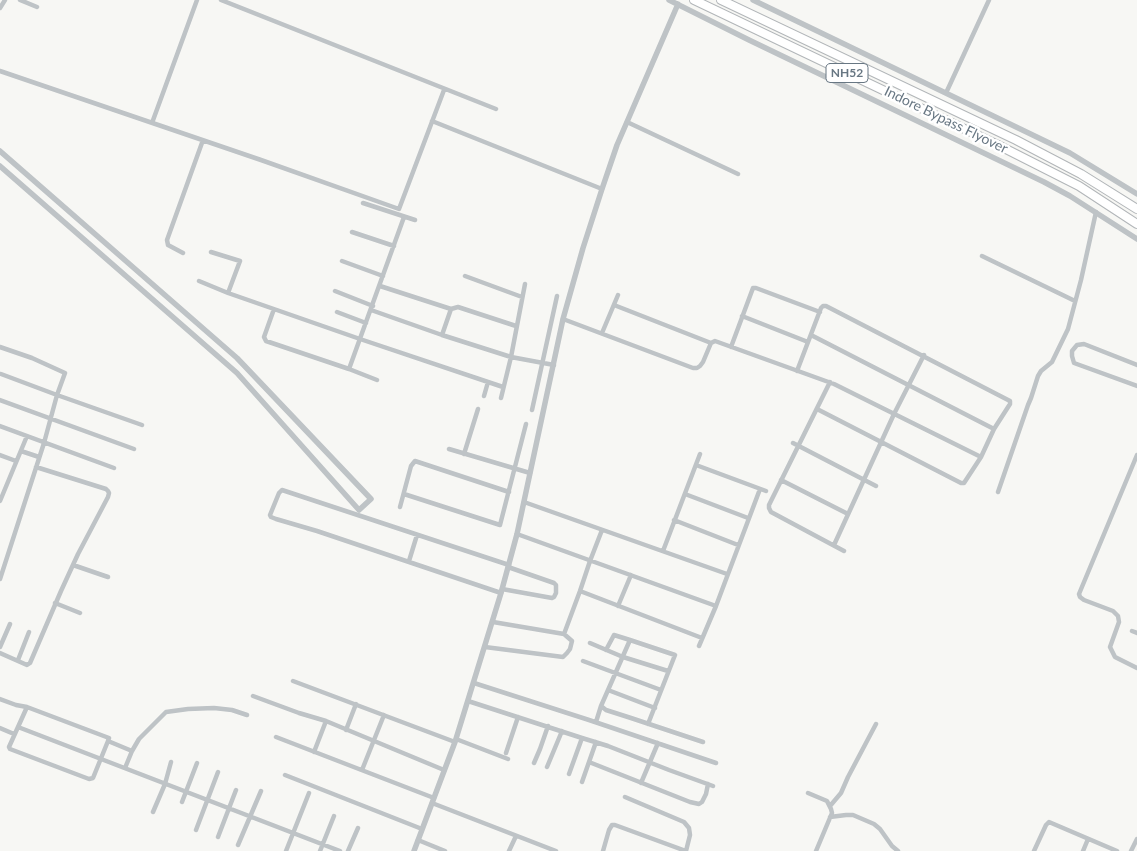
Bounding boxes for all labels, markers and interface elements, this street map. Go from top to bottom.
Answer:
road number: NH52 [826,64,868,82]
street label: Indore Bypass Flyover [882,83,1010,157]

